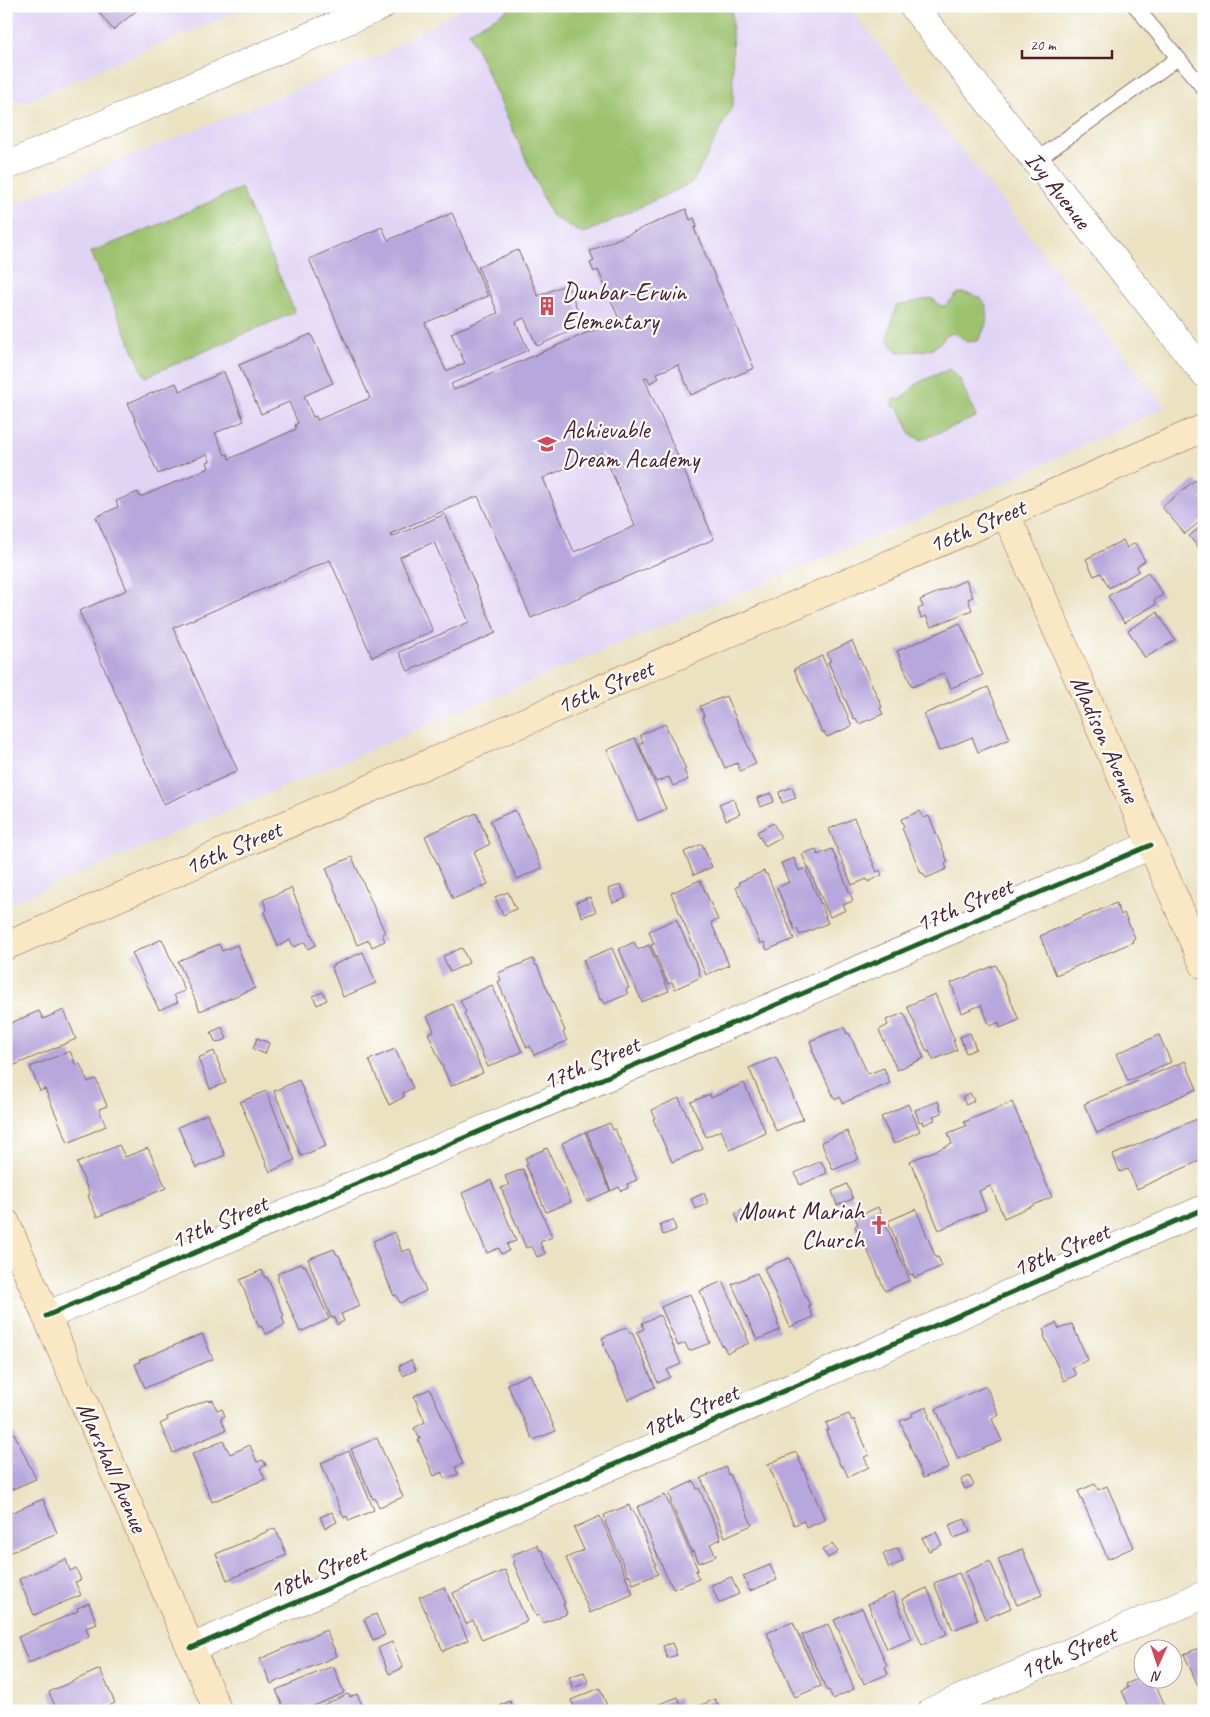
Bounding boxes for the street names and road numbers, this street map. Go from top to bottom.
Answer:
street label: Ivy Avenue [1018,145,1099,237]
street label: 16th Street [924,490,1033,561]
street label: 16th Street [552,651,661,722]
street label: Madison Avenue [1063,671,1148,809]
street label: 16th Street [180,812,289,883]
street label: 17th Street [911,869,1020,940]
street label: 17th Street [538,1027,647,1098]
street label: 17th Street [166,1186,275,1257]
street label: 18th Street [1008,1214,1117,1285]
street label: 18th Street [637,1375,746,1446]
street label: Marshall Avenue [69,1397,156,1539]
street label: 18th Street [265,1536,374,1607]
street label: 19th Street [1015,1617,1124,1688]

